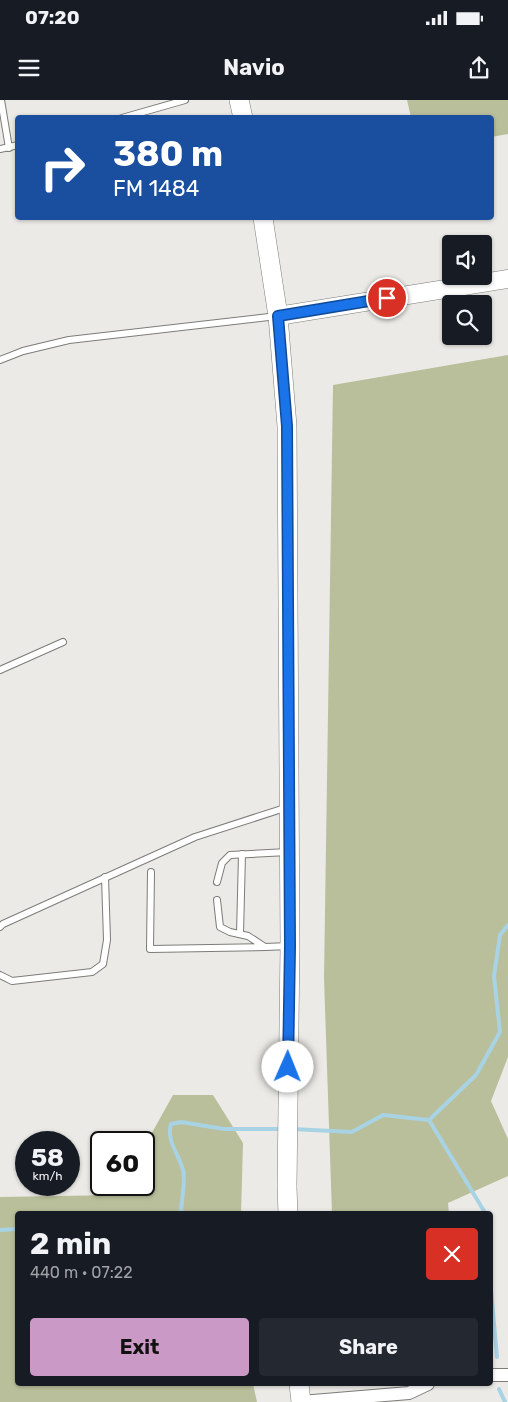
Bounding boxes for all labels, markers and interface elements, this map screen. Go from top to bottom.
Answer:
text: 07:20 [25,6,80,29]
icon: menu [15,54,43,82]
text: Navio [223,54,285,81]
icon: share [465,54,493,82]
text: 380 m [113,133,223,175]
icon: right [30,135,95,200]
text: FM 1484 [113,175,199,202]
map controls [442,235,492,345]
button: sound [442,235,492,285]
pin [366,277,408,319]
icon: arrive [373,284,401,312]
button: search [442,295,492,345]
position arrow [261,1040,313,1092]
speed limit sign: 60 [90,1131,155,1196]
text: 58 [31,1143,64,1172]
text: km/h [33,1169,62,1183]
text: 2 min [30,1226,111,1262]
button: close [426,1228,478,1280]
text: 440 m · 07:22 [30,1263,133,1282]
button: Exit [30,1318,249,1376]
button: Share [259,1318,478,1376]

